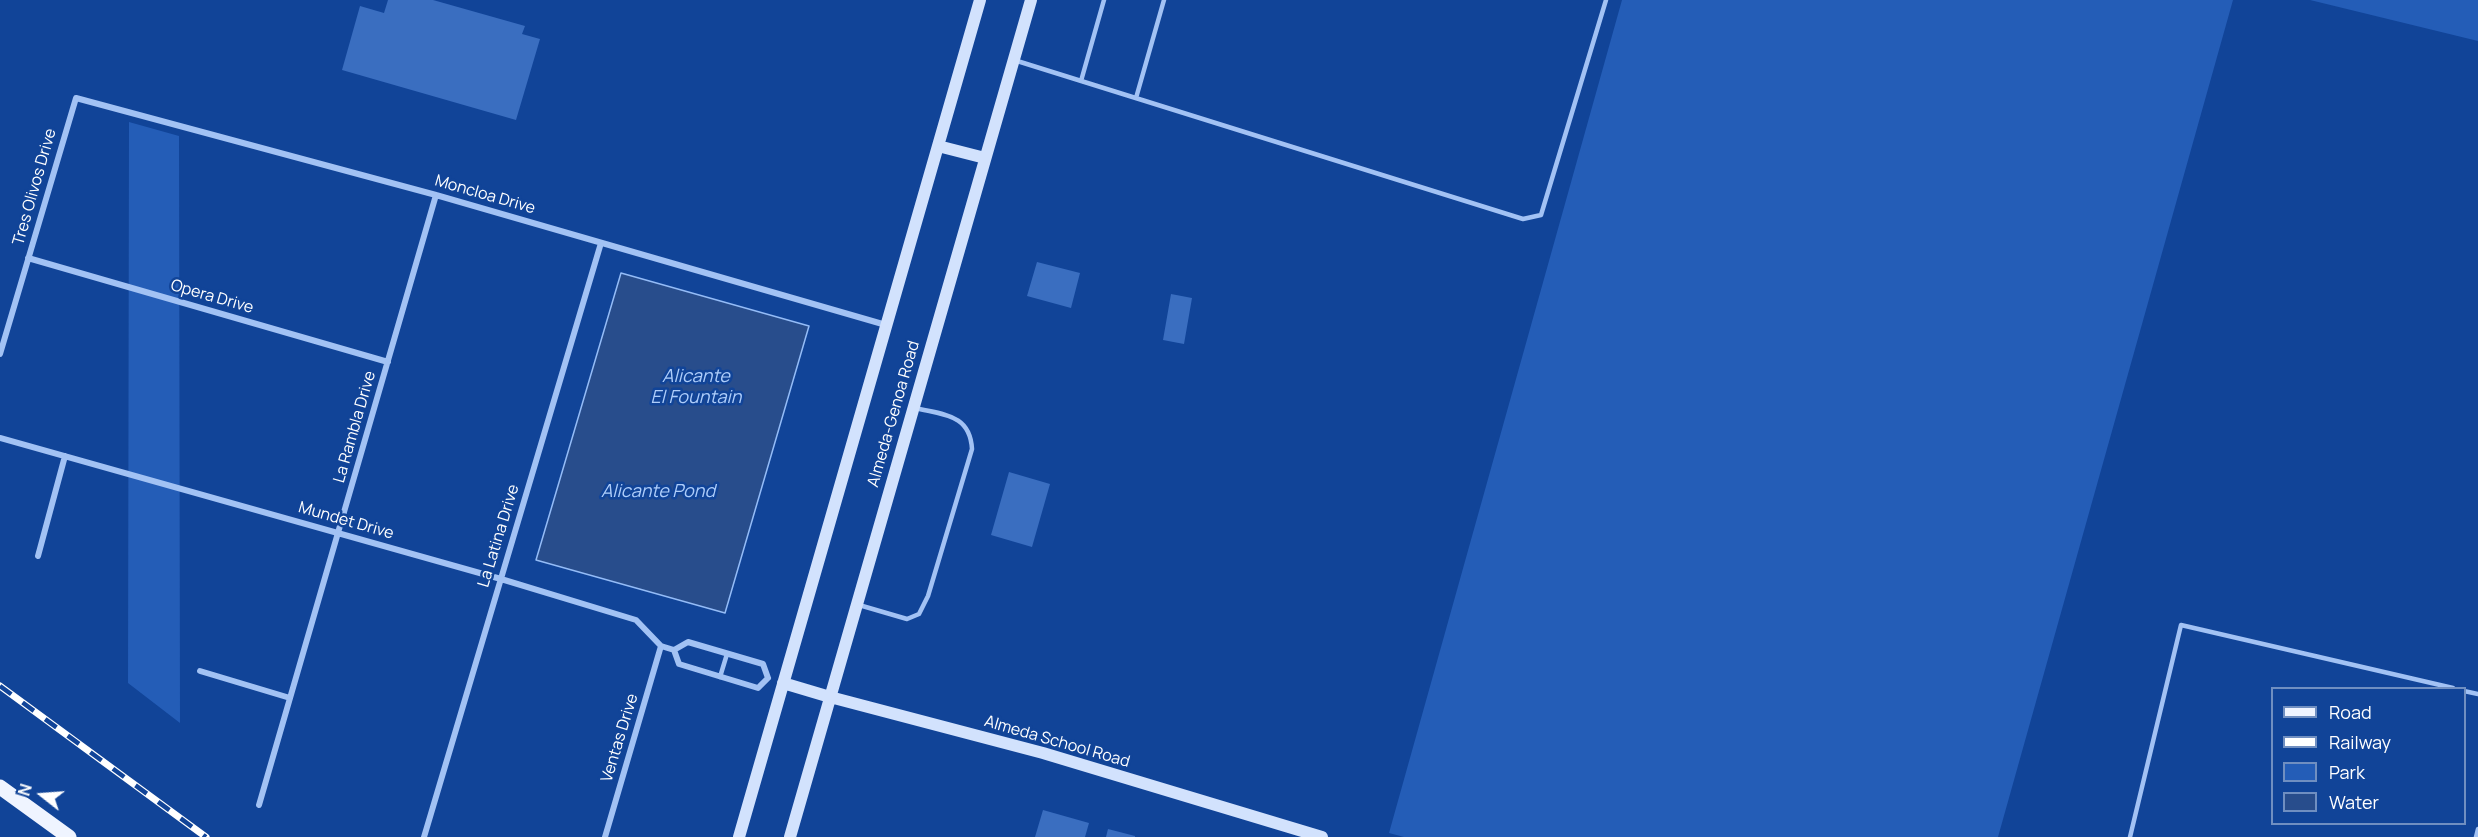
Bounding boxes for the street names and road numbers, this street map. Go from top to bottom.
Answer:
street label: Tres Olivos Drive [9,126,61,248]
street label: Moncloa Drive [433,171,537,219]
street label: Opera Drive [168,276,256,318]
street label: Almeda-Genoa Road [864,339,924,489]
street label: La Rambla Drive [330,369,380,485]
street label: La Latina Drive [474,482,524,590]
street label: Mundet Drive [296,498,396,544]
street label: Ventas Drive [597,691,643,785]
street label: Almeda School Road [982,712,1132,772]

